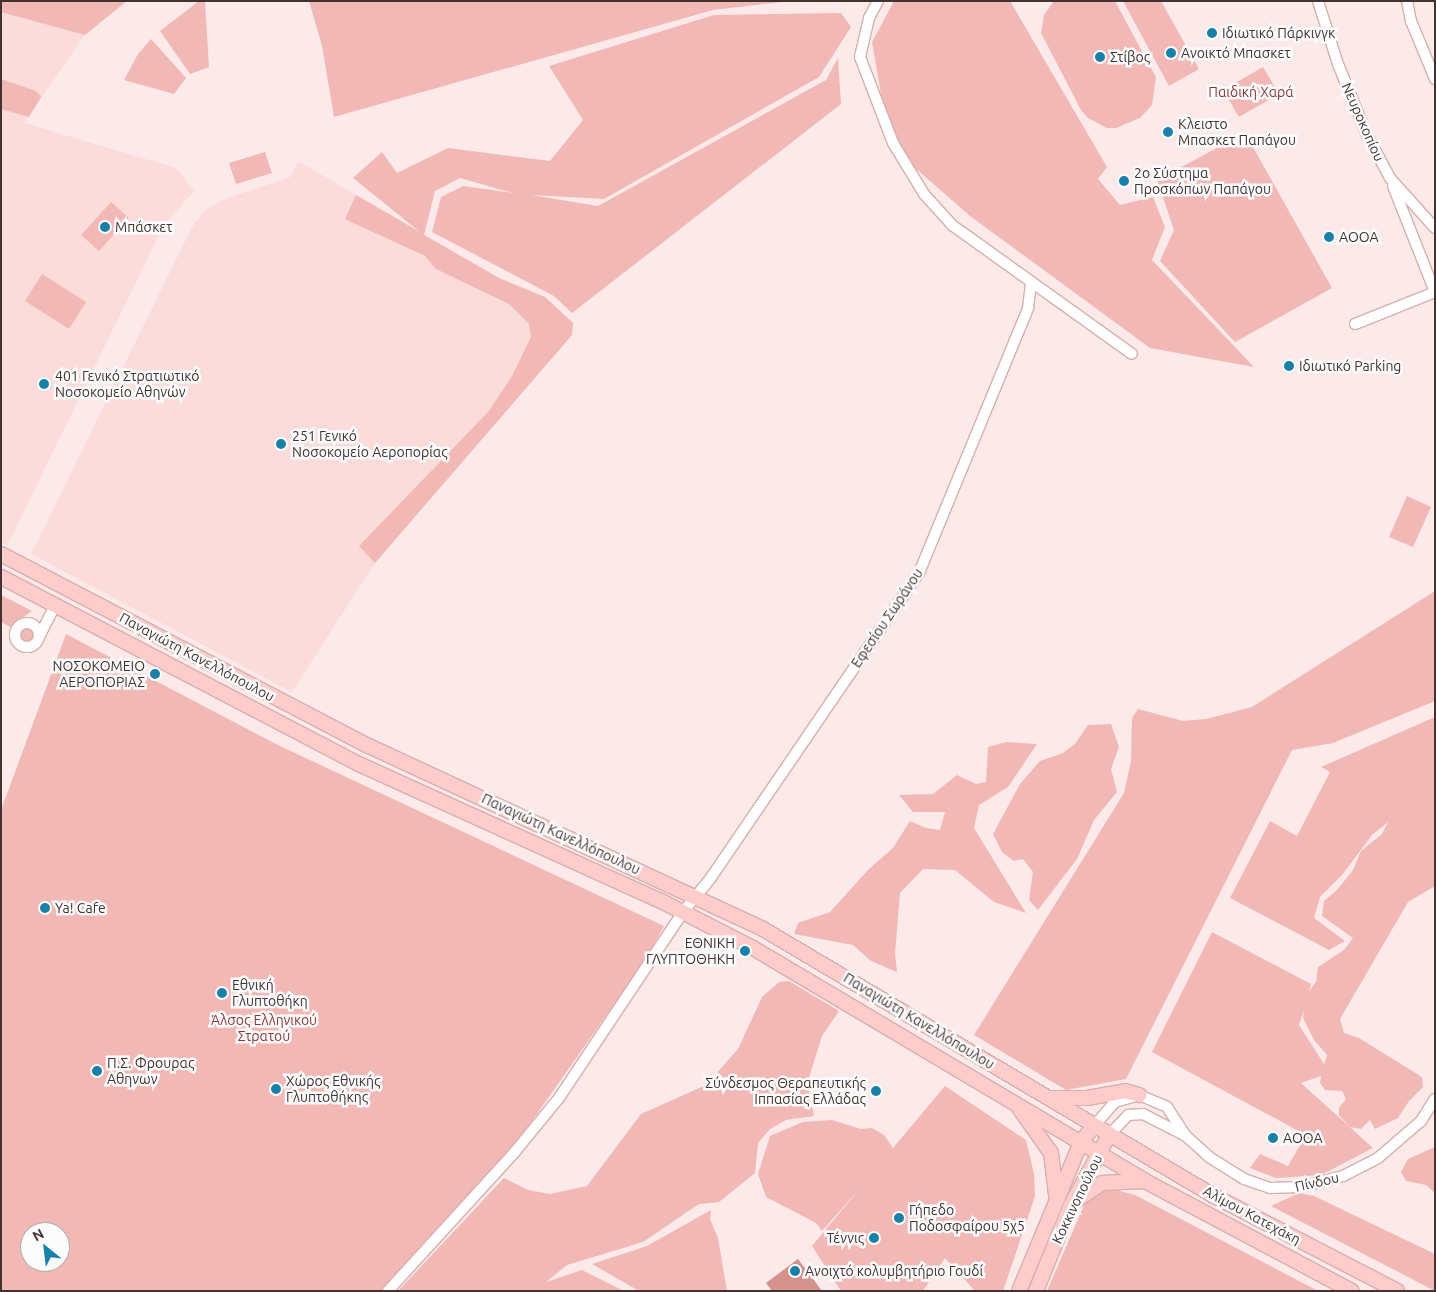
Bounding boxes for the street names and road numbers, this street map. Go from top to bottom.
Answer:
street label: Νευροκοπίου [1338,80,1388,164]
street label: Εφεσίου Σωράνου [848,565,926,671]
street label: Παναγιώτη Κανελλόπουλου [117,609,277,705]
street label: Παναγιώτη Κανελλόπουλου [479,790,643,878]
street label: Παναγιώτη Κανελλόπουλου [841,969,997,1073]
street label: Κοκκινοπούλου [1048,1152,1106,1246]
street label: Πίνδου [1293,1169,1341,1195]
street label: Αλίμου Κατεχάκη [1200,1182,1304,1248]

